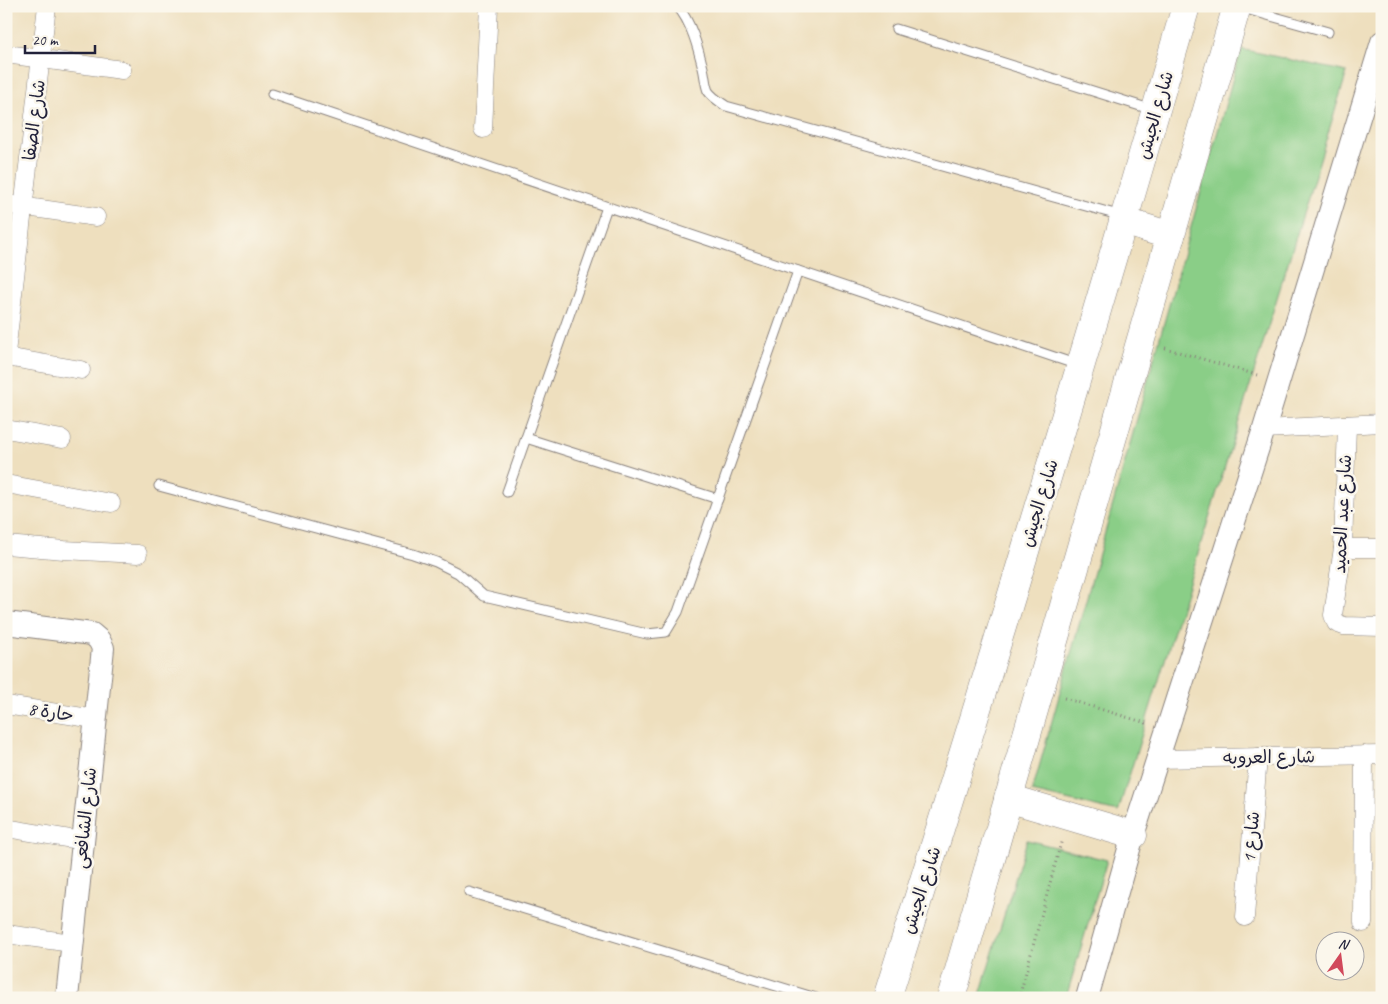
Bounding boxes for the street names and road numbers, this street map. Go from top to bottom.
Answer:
street label: شارع الجيش [1132,68,1179,162]
street label: شارع الصفا [18,78,51,162]
street label: شارع عبد الحميد [1328,454,1357,574]
street label: شارع الجيش [1015,456,1064,550]
street label: حارة 8 [27,698,75,726]
street label: شارع العروبه [1223,745,1315,770]
street label: شارع الشافعى [69,766,102,870]
street label: شارع 1 [1238,810,1265,864]
street label: شارع الجيش [897,843,946,937]

